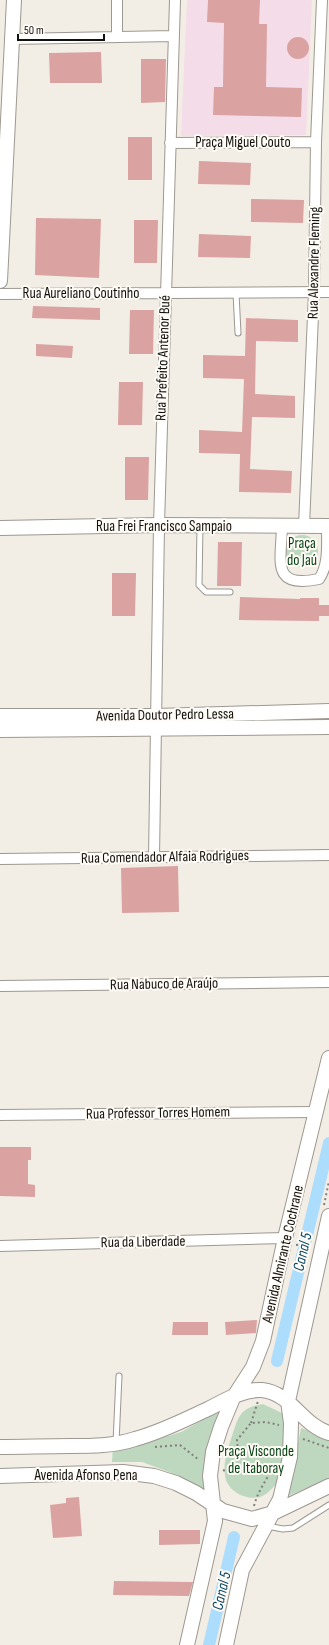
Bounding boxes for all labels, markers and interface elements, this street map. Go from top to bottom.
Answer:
scale bar [18,16,104,42]
text: 50 m [24,23,44,38]
street label: Praça Miguel Couto [195,133,291,152]
street label: Rua Alexandre Fleming [304,207,324,319]
street label: Rua Aureliano Coutinho [23,284,139,303]
street label: Rua Prefeito Antenor Bué [151,295,175,421]
street label: Rua Frei Francisco Sampaio [96,517,232,536]
park label: Praça do Jaú [287,534,317,570]
street label: Avenida Doutor Pedro Lessa [95,704,234,726]
street label: Rua Comendador Alfaia Rodrigues [81,846,249,868]
street label: Rua Nabuco de Araújo [110,974,218,994]
street label: Rua Professor Torres Homem [86,1102,230,1124]
street label: Avenida Almirante Cochrane [258,1183,308,1326]
water label: Canal 5 [289,1230,317,1273]
street label: Rua da Liberdade [100,1232,186,1252]
park label: Praça Visconde de Itaboray [218,1442,294,1478]
street label: Avenida Afonso Pena [33,1466,138,1485]
water label: Canal 5 [208,1569,236,1612]

